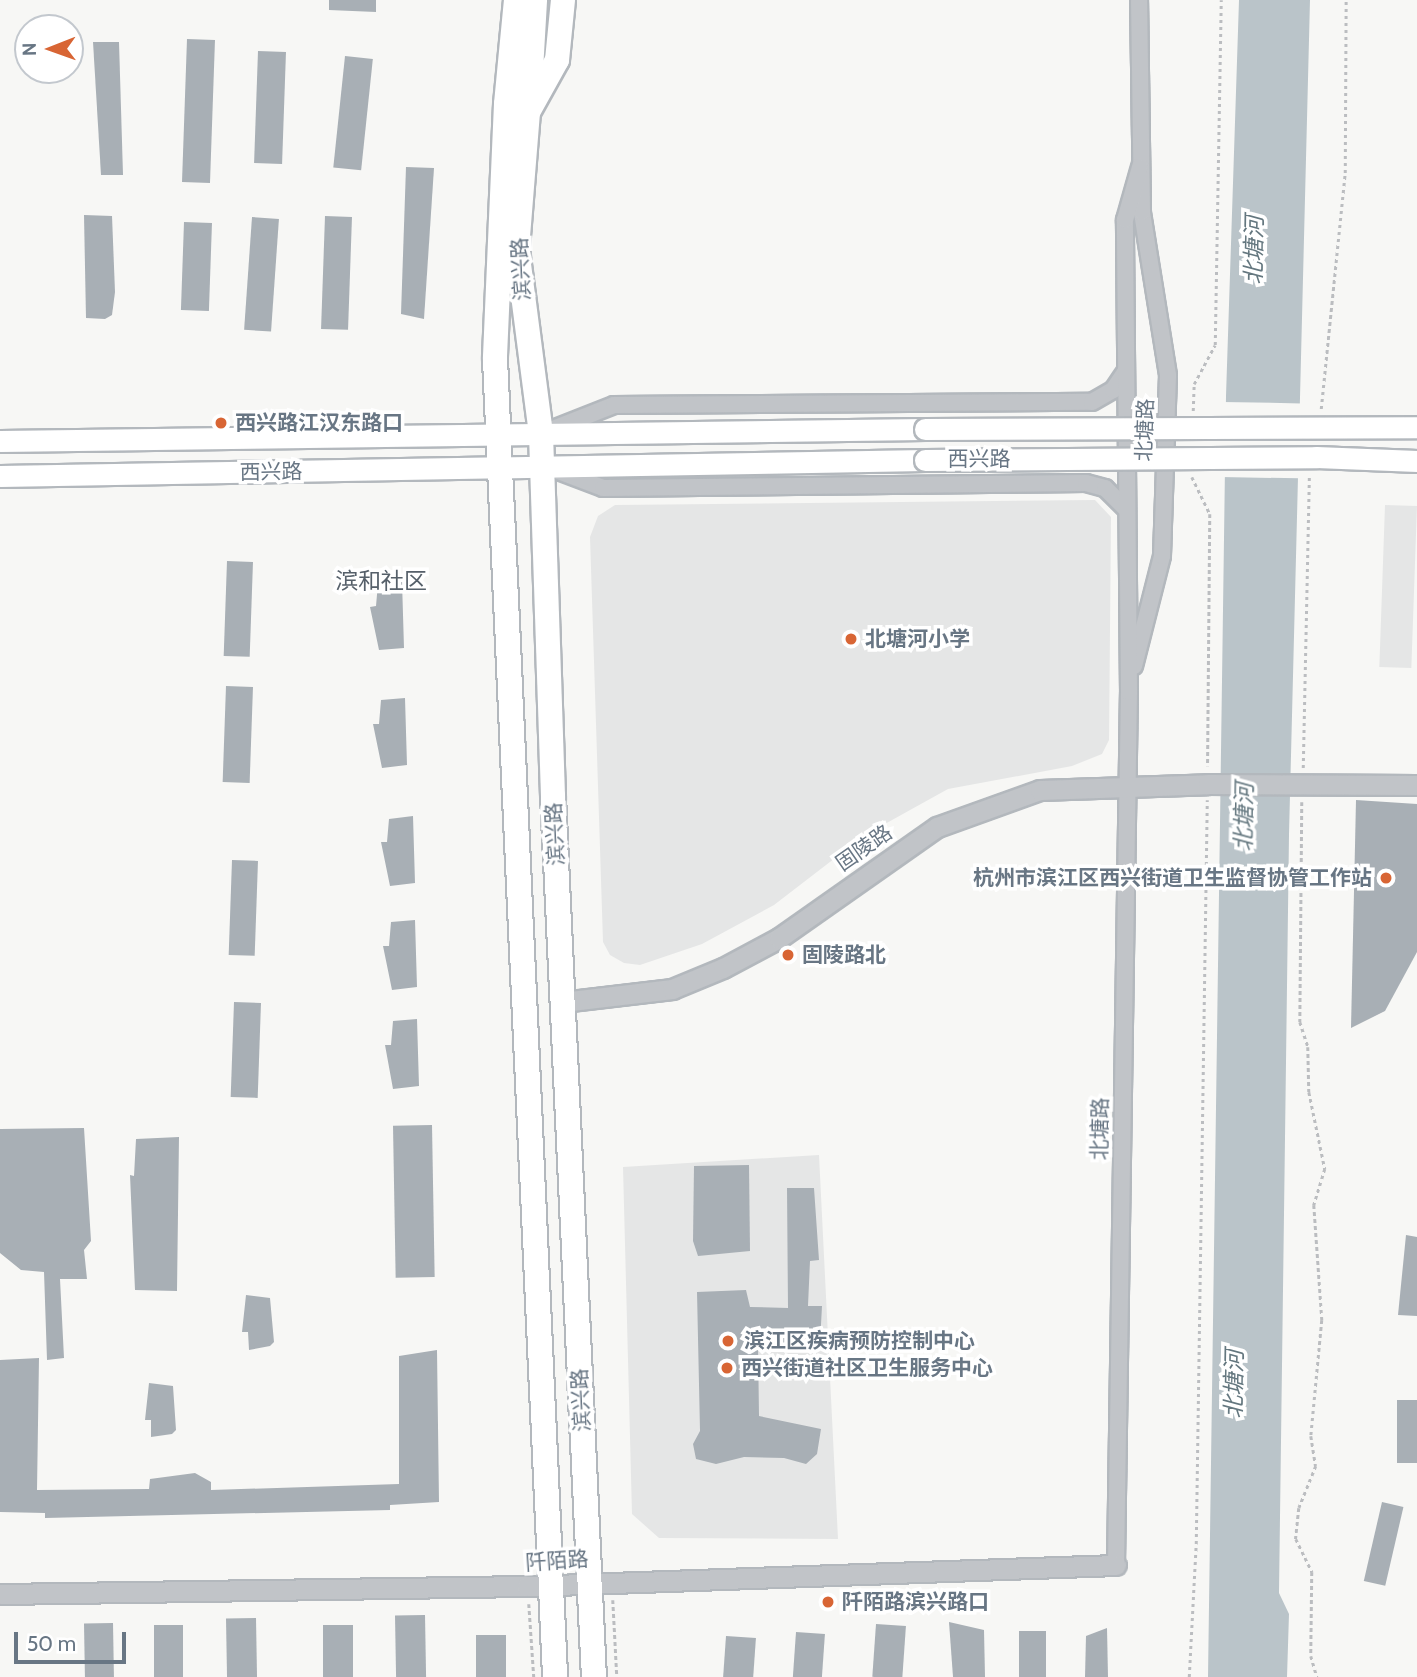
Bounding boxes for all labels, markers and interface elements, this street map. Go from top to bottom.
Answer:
north arrow [14,14,84,84]
text: N [18,42,41,56]
water label: 北塘河 [1240,215,1268,285]
street label: 滨兴路 [507,237,535,301]
street label: 北塘路 [1131,398,1159,462]
place label: 西兴路江汉东路口 [235,410,403,436]
marker: 西兴路江汉东路口 [213,415,229,431]
street label: 西兴路 [948,446,1010,472]
street label: 西兴路 [239,459,303,485]
district label: 滨和社区 [335,567,427,595]
place label: 北塘河小学 [865,626,970,652]
marker: 北塘河小学 [843,631,859,647]
water label: 北塘河 [1230,782,1258,852]
street label: 滨兴路 [541,802,569,866]
street label: 固陵路 [831,820,897,876]
place label: 杭州市滨江区西兴街道卫生监督协管工作站 [973,865,1372,891]
marker: 杭州市滨江区西兴街道卫生监督协管工作站 [1378,870,1394,886]
place label: 固陵路北 [802,942,886,968]
marker: 固陵路北 [780,947,796,963]
street label: 北塘路 [1087,1097,1113,1161]
place label: 滨江区疾病预防控制中心 [744,1328,975,1354]
marker: 滨江区疾病预防控制中心 [718,1331,738,1351]
water label: 北塘河 [1220,1349,1248,1419]
place label: 西兴街道社区卫生服务中心 [741,1355,993,1381]
marker: 西兴街道社区卫生服务中心 [719,1360,735,1376]
street label: 滨兴路 [567,1368,595,1432]
street label: 阡陌路 [525,1546,589,1576]
place label: 阡陌路滨兴路口 [842,1589,989,1615]
marker: 阡陌路滨兴路口 [820,1594,836,1610]
scale bar [18,1618,130,1662]
text: 50 m [27,1631,76,1656]

